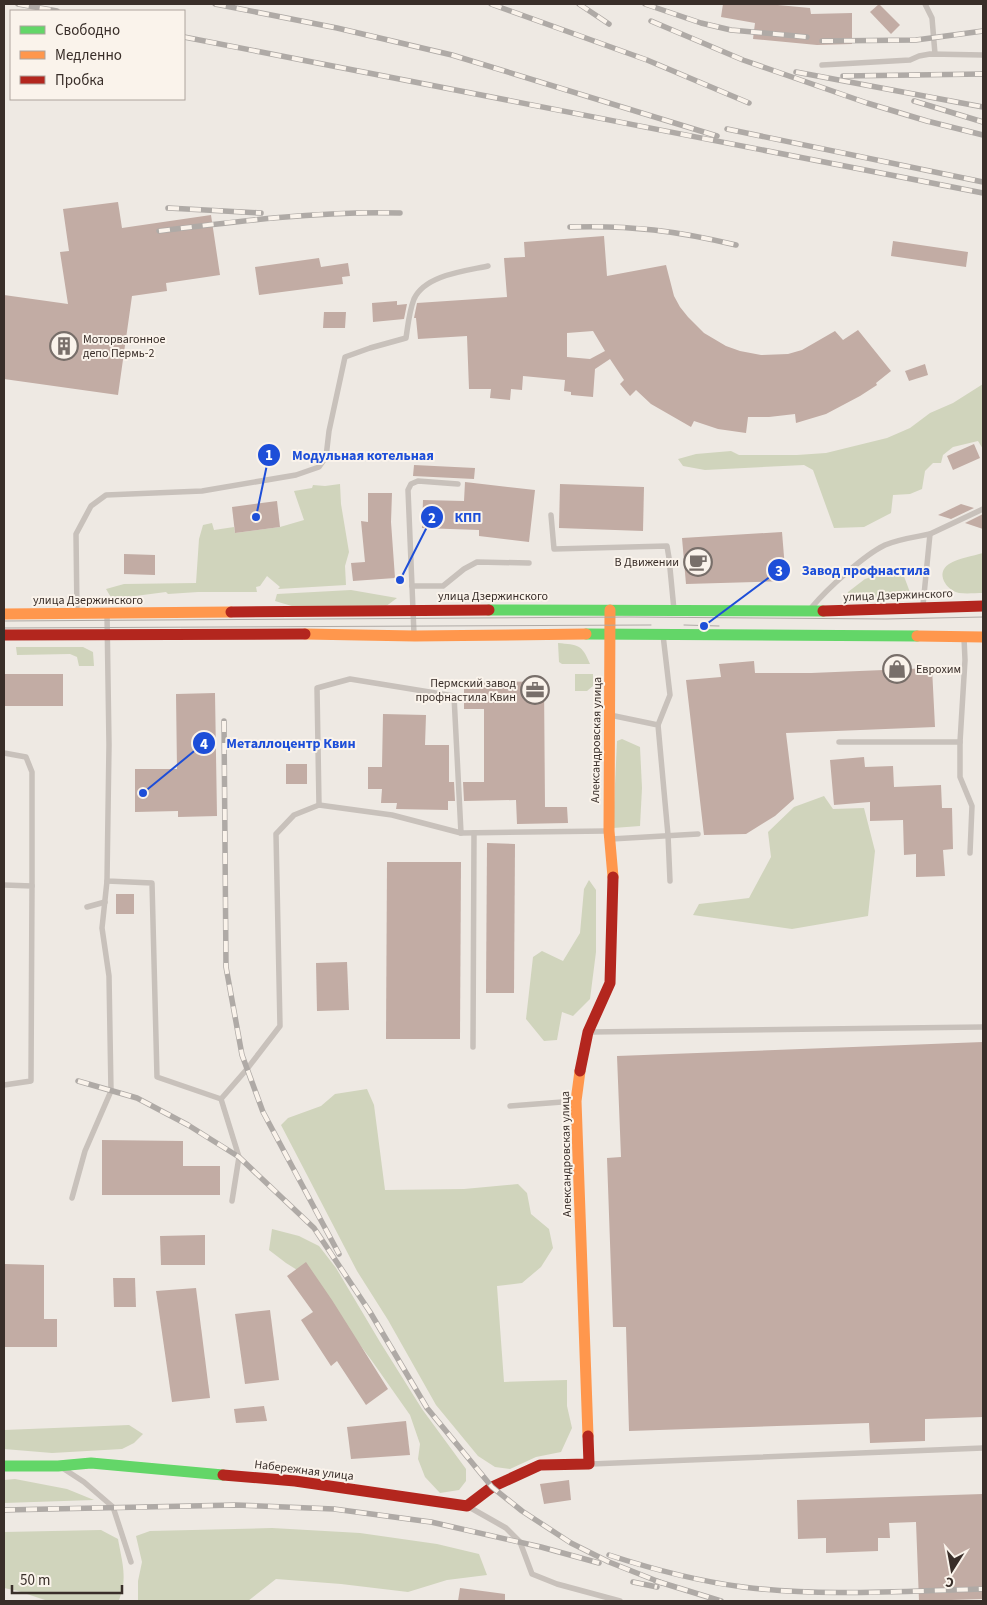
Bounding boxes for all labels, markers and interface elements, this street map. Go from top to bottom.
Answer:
legend [10,10,185,100]
text: Свободно [55,20,120,41]
text: Медленно [55,45,122,66]
text: Пробка [55,70,104,91]
building icon: Моторвагонное депо Пермь-2 [49,331,79,361]
place label: Моторвагонное депо Пермь-2 [83,331,166,362]
callout: Модульная котельная [257,440,443,469]
text: 1 [265,445,273,466]
text: Модульная котельная [292,446,434,466]
callout: КПП [419,503,491,532]
text: 2 [428,508,436,529]
text: КПП [454,508,482,528]
cafe icon: В Движении [683,547,713,577]
place label: В Движении [615,554,679,571]
callout: Завод профнастила [767,556,940,585]
text: 3 [775,561,783,582]
text: Завод профнастила [802,561,930,581]
street label: улица Дзержинского [843,585,953,606]
street label: улица Дзержинского [438,588,548,605]
street label: улица Дзержинского [33,592,143,609]
shop icon: Еврохим [882,654,912,684]
place label: Еврохим [916,661,961,678]
place label: Пермский завод профнастила Квин [416,675,517,706]
office icon: Пермский завод профнастила Квин [520,675,550,705]
street label: Александровская улица [587,677,606,803]
callout: Металлоцентр Квин [192,729,366,758]
text: 4 [200,734,208,755]
text: Металлоцентр Квин [226,734,356,754]
street label: Александровская улица [557,1091,576,1217]
street label: Набережная улица [253,1456,355,1485]
north arrow [927,1545,977,1595]
scale bar [12,1562,122,1594]
text: 50 m [20,1570,50,1591]
text: С [944,1571,956,1592]

